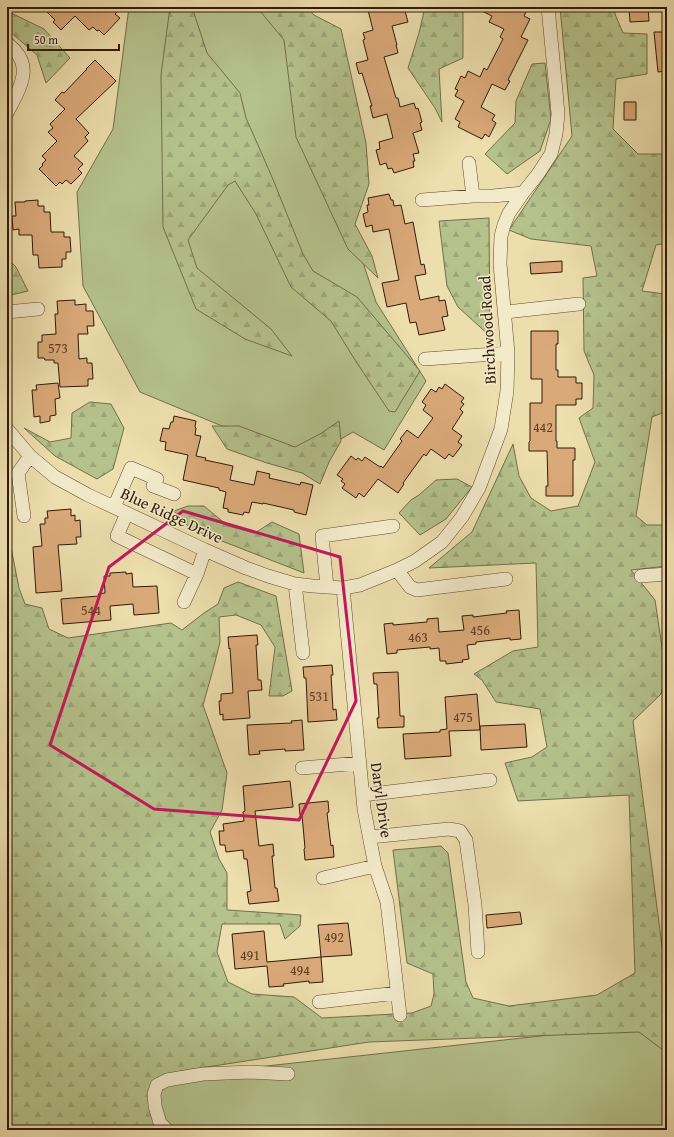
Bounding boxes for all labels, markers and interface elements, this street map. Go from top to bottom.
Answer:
scale bar [28,26,119,52]
text: 50 m [34,31,58,48]
street label: Birchwood Road [472,275,502,385]
house number: 573 [48,338,68,358]
house number: 442 [533,417,553,437]
street label: Blue Ridge Drive [117,481,227,549]
house number: 544 [81,600,101,620]
house number: 456 [470,620,490,640]
house number: 463 [408,627,428,647]
house number: 531 [309,686,329,706]
house number: 475 [453,707,473,727]
street label: Daryl Drive [365,761,399,839]
house number: 492 [324,927,344,947]
house number: 491 [240,945,260,965]
house number: 494 [290,960,310,980]

